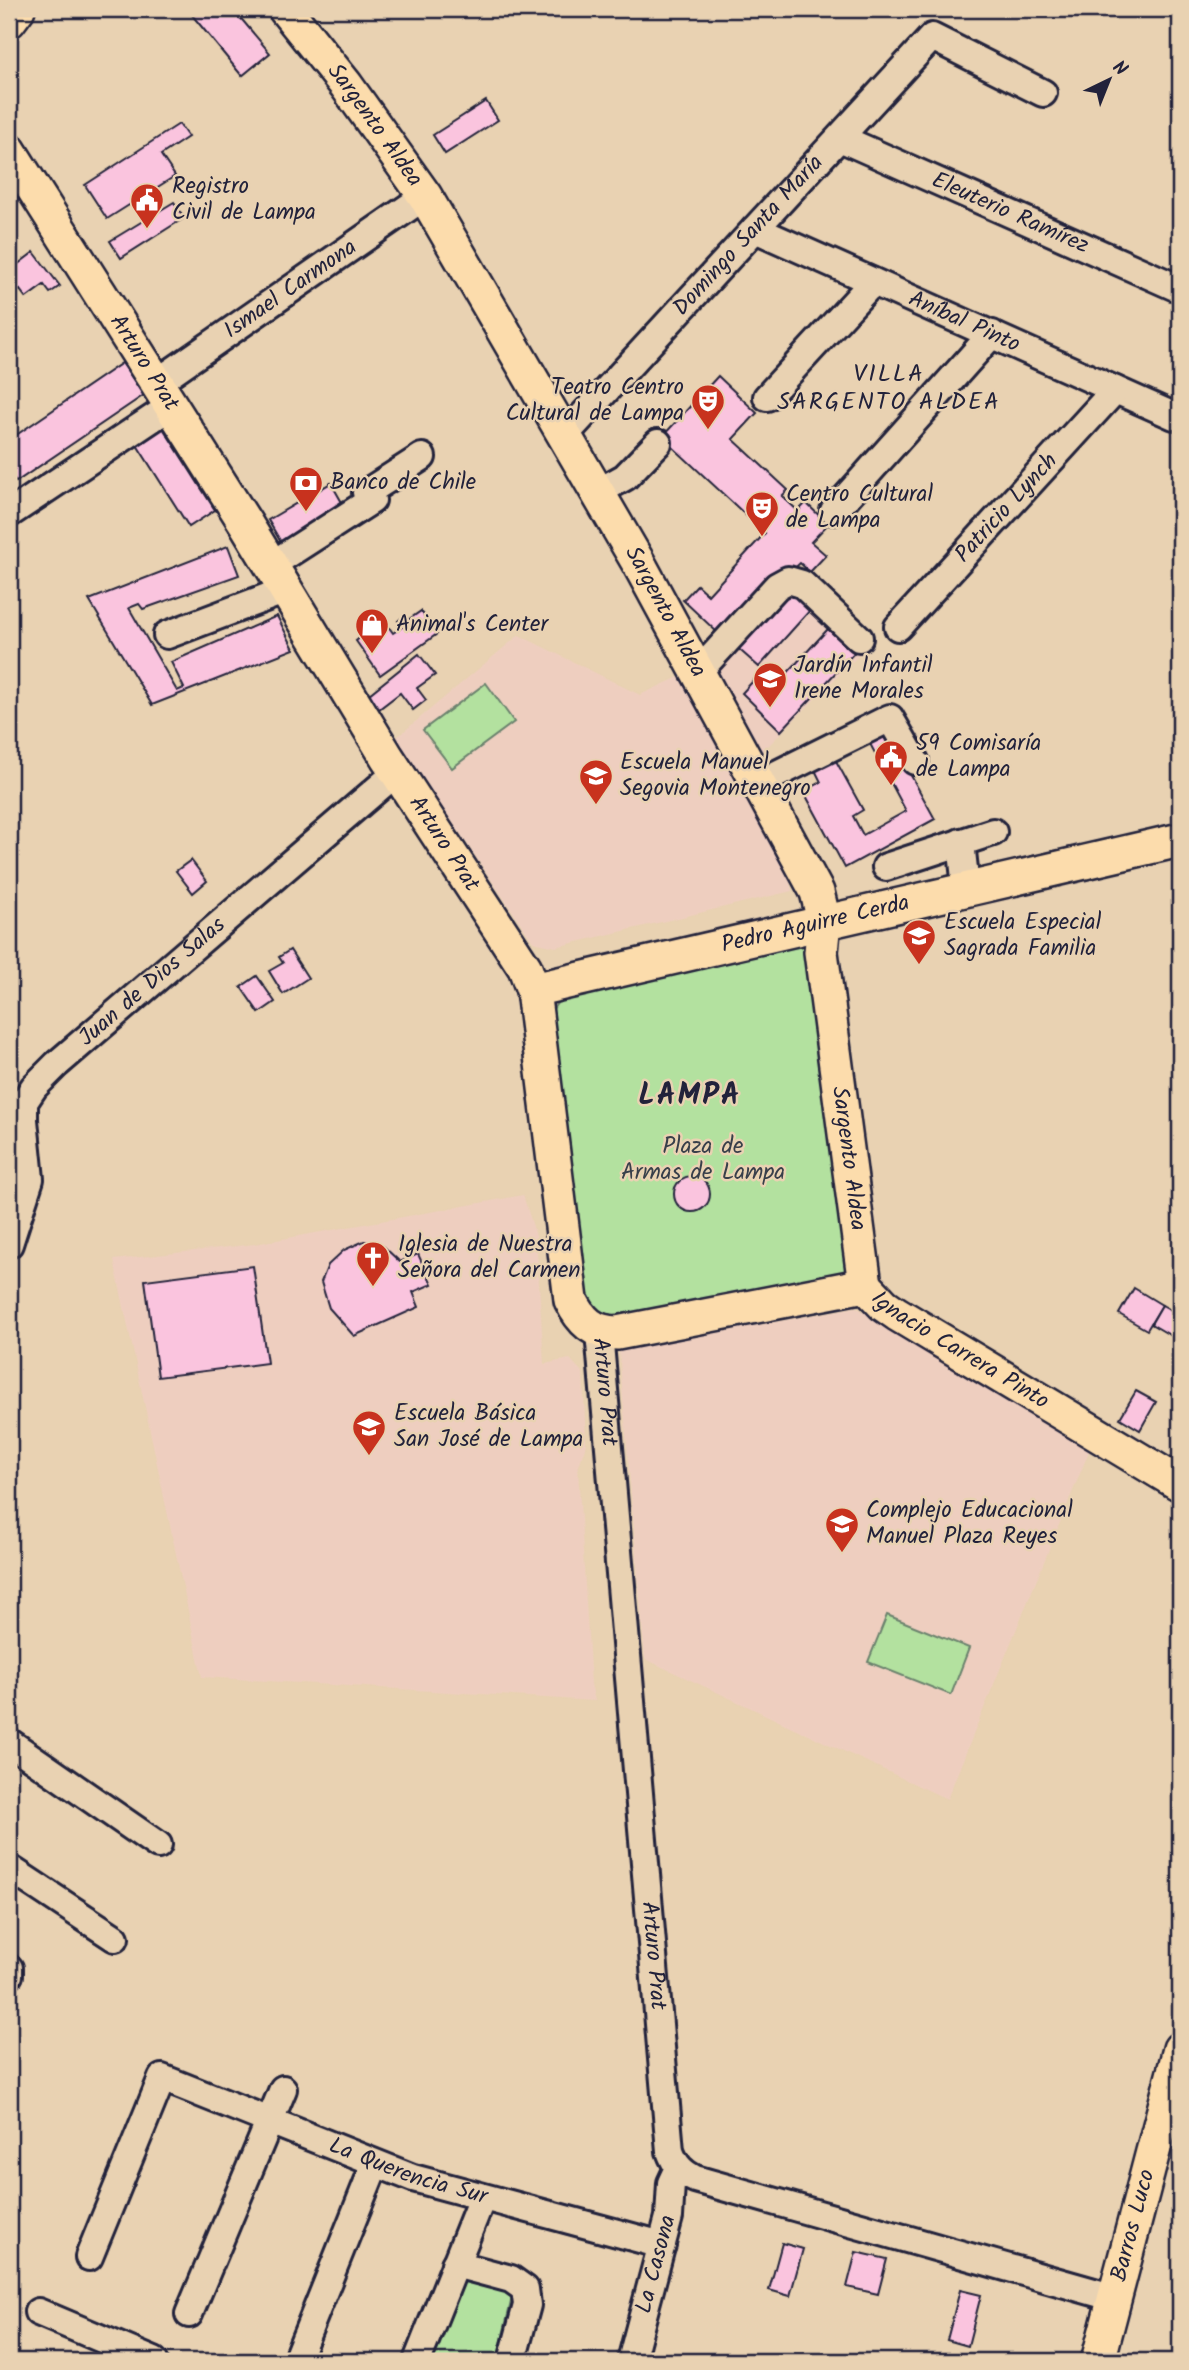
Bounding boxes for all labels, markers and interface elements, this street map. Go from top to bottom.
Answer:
north arrow [1074,46,1144,116]
text: N [1105,54,1134,84]
street label: Sargento Aldea [318,56,431,195]
street label: Domingo Santa María [665,147,833,325]
street label: Eleuterio Ramírez [926,163,1094,264]
place label: Registro Civil de Lampa [172,169,316,231]
public building icon: Registro Civil de Lampa [128,181,166,230]
street label: Ismael Carmona [217,230,365,348]
street label: Aníbal Pinto [902,282,1026,363]
street label: Arturo Prat [100,307,189,419]
district label: VILLA SARGENTO ALDEA [777,355,1001,422]
place label: Teatro Centro Cultural de Lampa [506,370,684,432]
theatre icon: Teatro Centro Cultural de Lampa [689,382,727,431]
street label: Patricio Lynch [947,445,1067,572]
bank icon: Banco de Chile [287,464,325,513]
place label: Banco de Chile [330,465,476,501]
place label: Centro Cultural de Lampa [786,477,933,539]
theatre icon: Centro Cultural de Lampa [743,489,781,538]
street label: Sargento Aldea [615,539,715,684]
shop icon: Animal's Center [353,606,391,655]
place label: Animal's Center [396,607,549,643]
place label: Jardín Infantil Irene Morales [794,648,933,710]
school or university icon: Jardín Infantil Irene Morales [751,660,789,709]
place label: 59 Comisaría de Lampa [916,726,1041,788]
public building icon: 59 Comisaría de Lampa [872,738,910,787]
place label: Escuela Manuel Segovia Montenegro [620,745,811,807]
school or university icon: Escuela Manuel Segovia Montenegro [577,757,615,806]
street label: Arturo Prat [399,789,489,900]
street label: Pedro Aguirre Cerda [718,885,913,964]
place label: Escuela Especial Sagrada Familia [944,905,1102,967]
street label: Juan de Dios Salas [71,908,234,1056]
school or university icon: Escuela Especial Sagrada Familia [900,917,938,966]
district label: LAMPA [638,1072,742,1120]
street label: Sargento Aldea [821,1084,876,1233]
park label: Plaza de Armas de Lampa [621,1129,785,1191]
place label: Iglesia de Nuestra Señora del Carmen [398,1227,581,1289]
church icon: Iglesia de Nuestra Señora del Carmen [354,1239,392,1288]
street label: Ignacio Carrera Pinto [862,1283,1056,1419]
street label: Arturo Prat [582,1336,627,1449]
place label: Escuela Básica San José de Lampa [394,1396,583,1458]
school or university icon: Escuela Básica San José de Lampa [350,1408,388,1457]
place label: Complejo Educacional Manuel Plaza Reyes [866,1493,1073,1555]
school or university icon: Complejo Educacional Manuel Plaza Reyes [823,1505,861,1554]
street label: Arturo Prat [630,1900,676,2012]
street label: La Querencia Sur [323,2128,493,2216]
street label: Barros Luco [1102,2166,1166,2286]
street label: La Casona [626,2211,687,2317]

